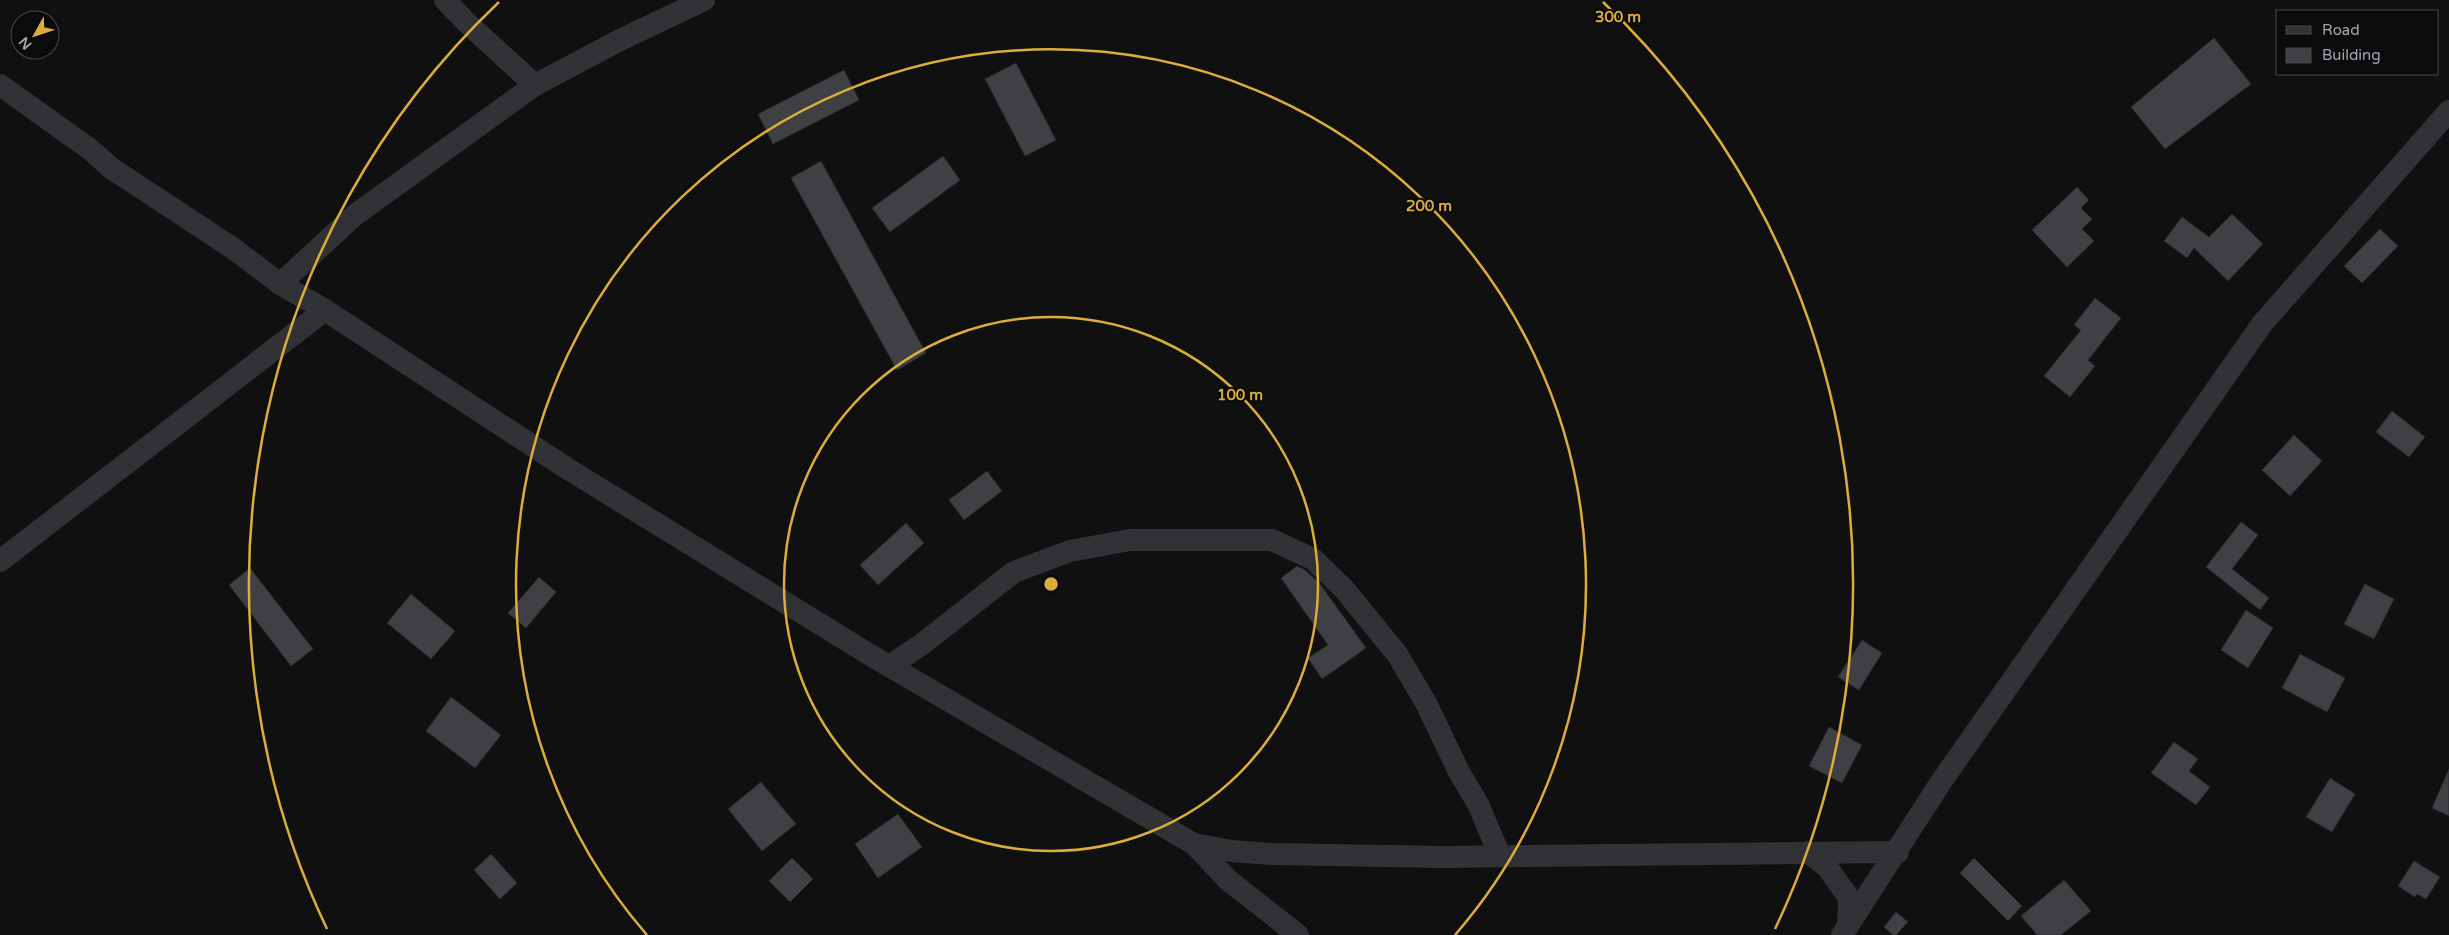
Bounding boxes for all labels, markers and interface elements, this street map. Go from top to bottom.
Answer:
text: 300 m [1595,8,1641,26]
north arrow [10,10,60,60]
legend [2276,10,2439,75]
text: Road [2322,21,2360,39]
text: N [15,33,36,53]
text: Building [2322,46,2381,64]
text: 200 m [1406,197,1452,215]
text: 100 m [1217,386,1263,404]
centre of rings [1042,575,1060,593]

